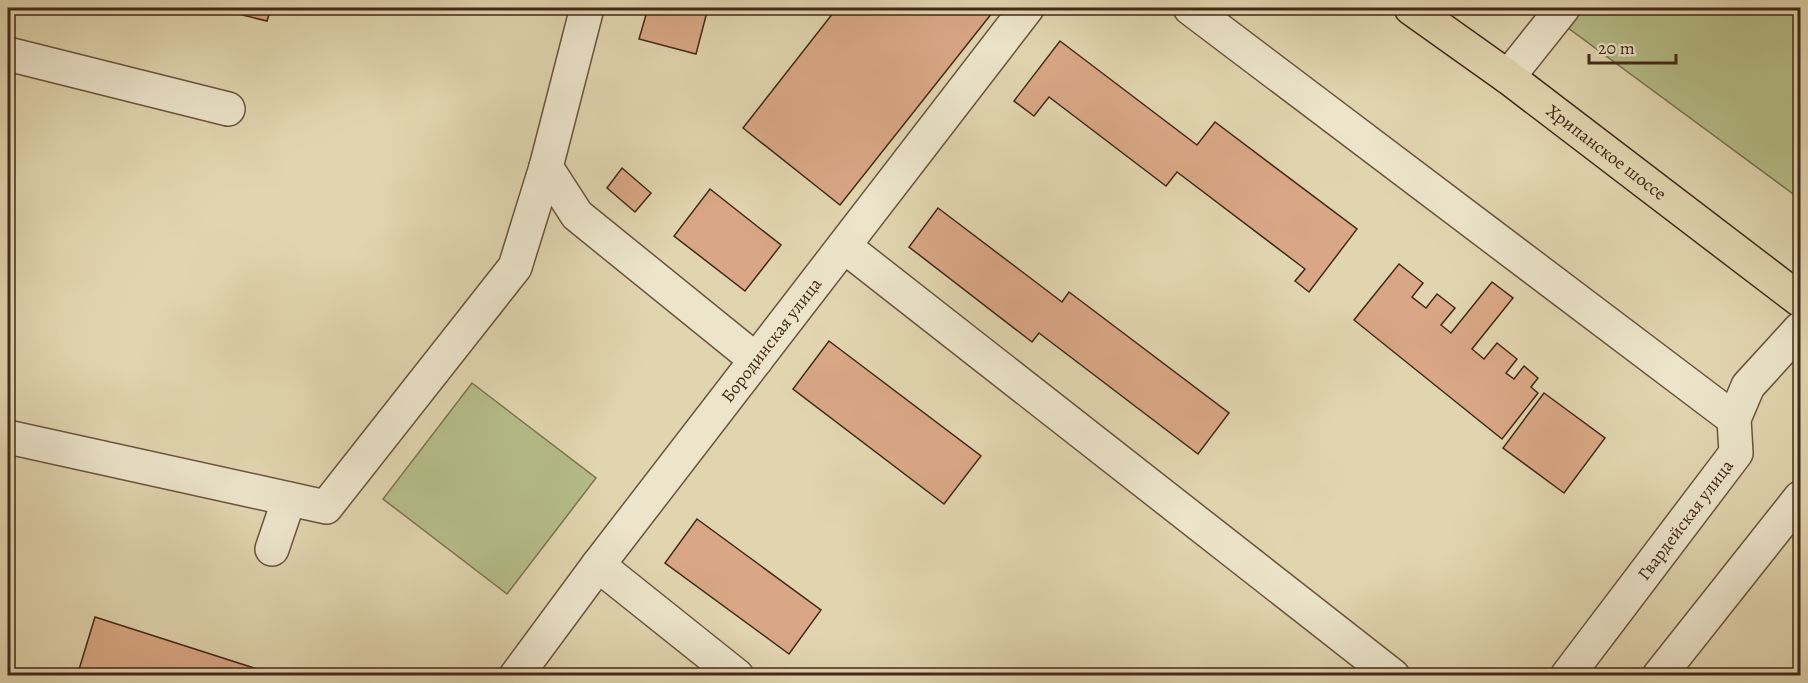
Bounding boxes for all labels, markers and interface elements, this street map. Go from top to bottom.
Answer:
scale bar [1589,27,1676,65]
text: 20 m [1598,36,1635,60]
street label: Хрипанское шоссе [1541,99,1672,206]
street label: Бородинская улица [716,272,827,407]
street label: Гвардейская улица [1632,454,1739,585]

